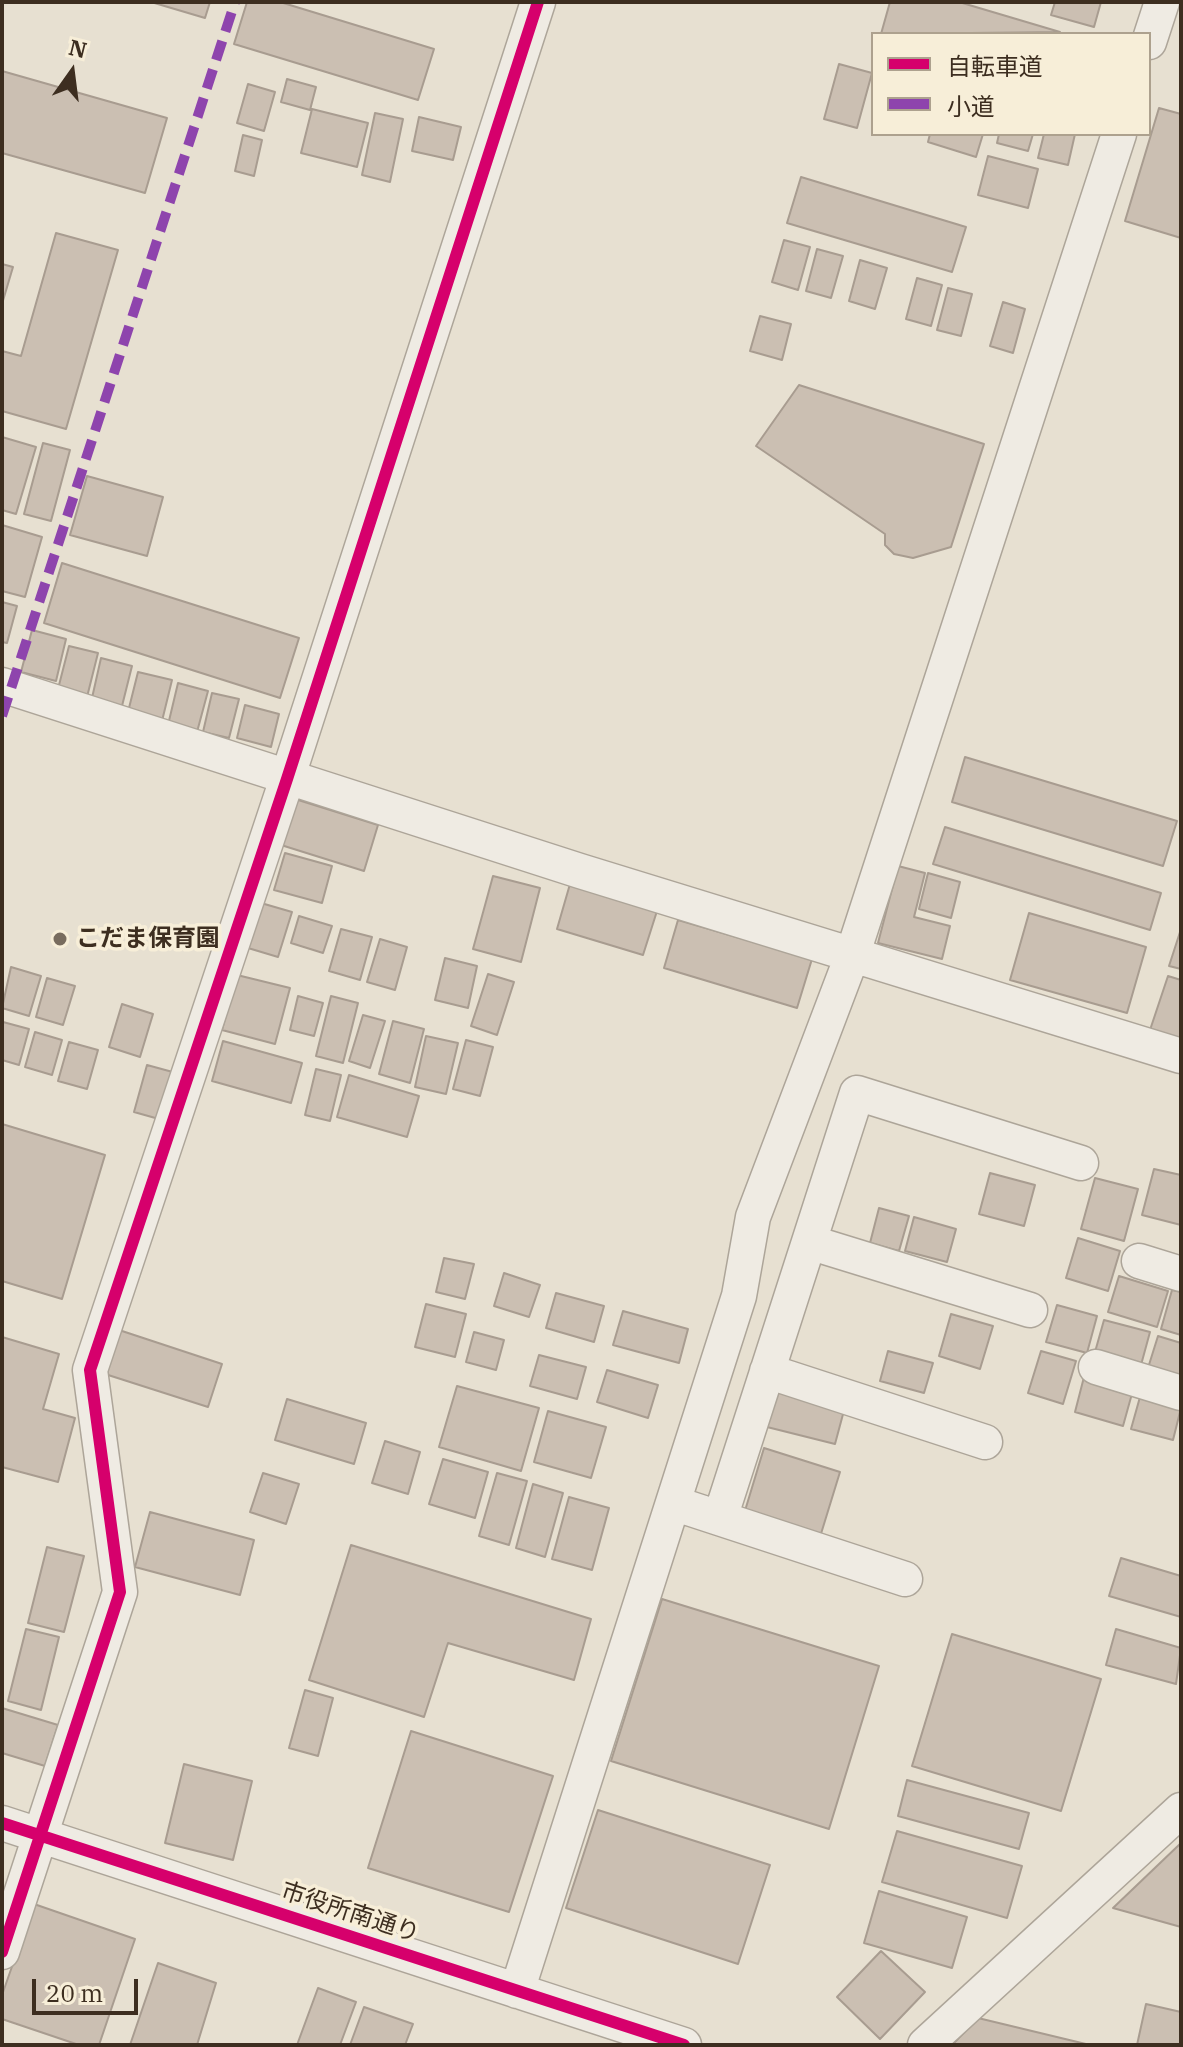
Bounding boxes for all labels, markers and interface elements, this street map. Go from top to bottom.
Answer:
north arrow [32,32,112,112]
text: N [66,32,90,64]
legend [871,32,1151,136]
text: 自転車道 [947,50,1043,82]
text: 小道 [947,90,995,122]
place label: こだま保育園 [76,925,220,953]
marker: こだま保育園 [51,930,69,948]
street label: 市役所南通り [277,1877,423,1949]
scale bar [36,1963,142,2013]
text: 20 m [46,1977,103,2009]

